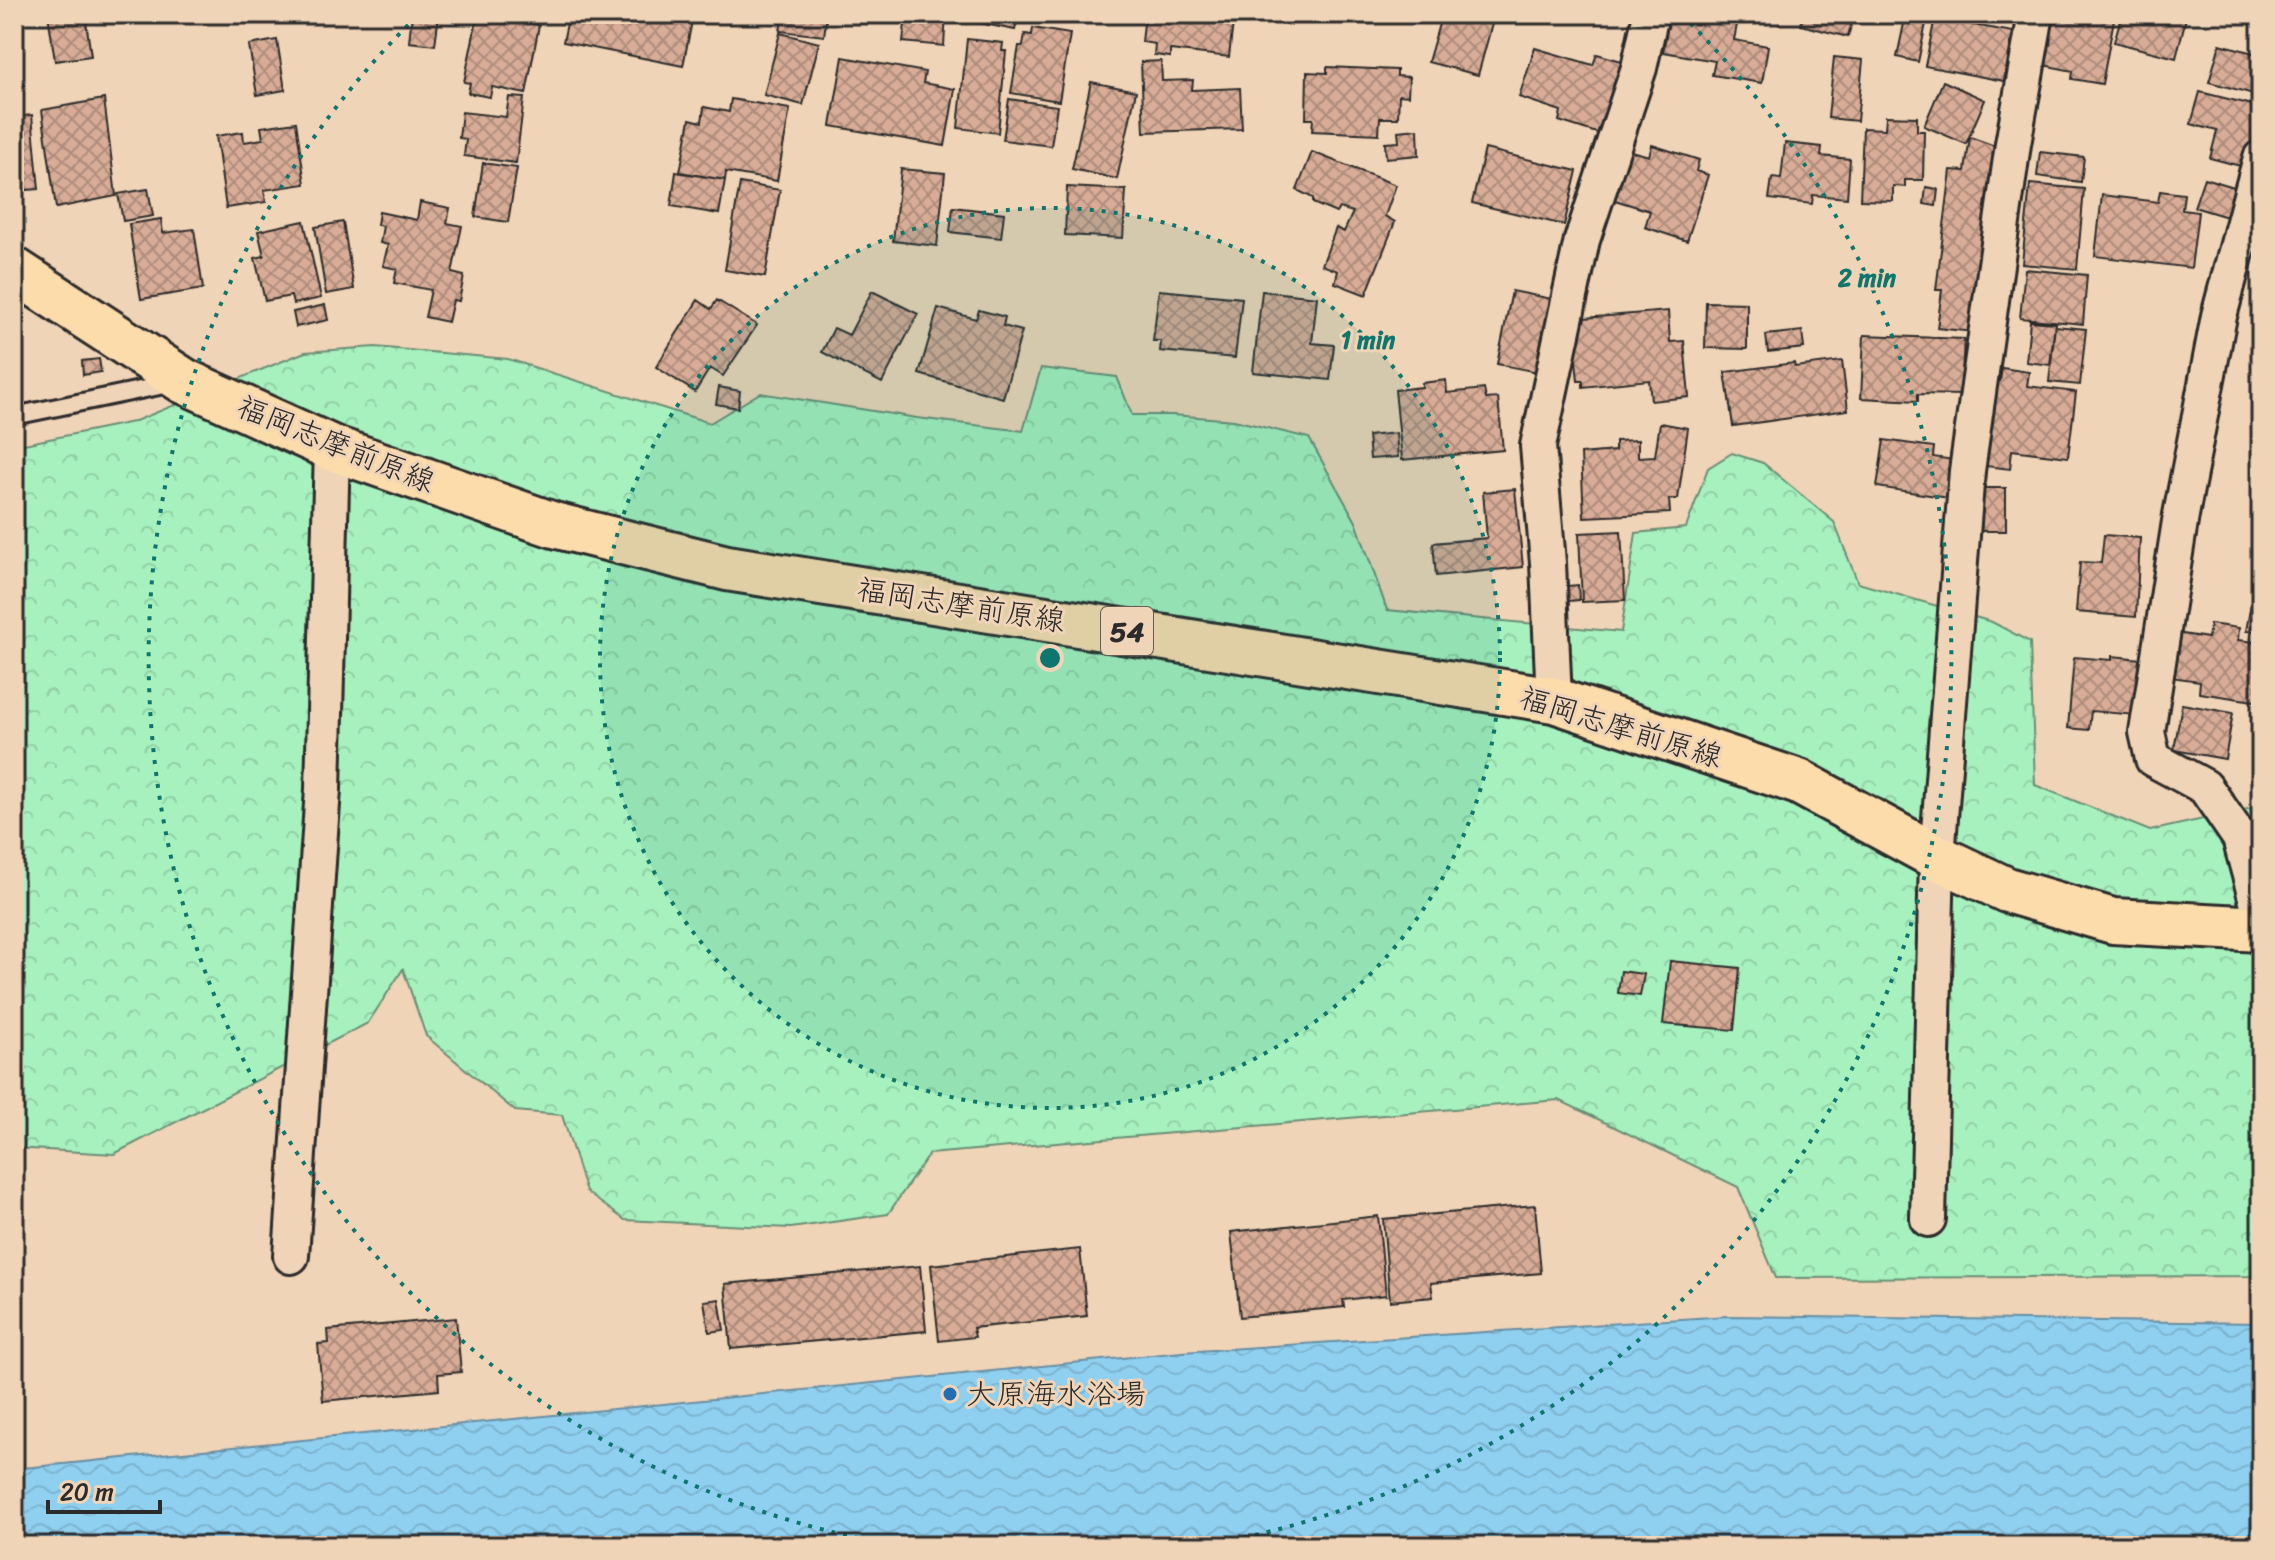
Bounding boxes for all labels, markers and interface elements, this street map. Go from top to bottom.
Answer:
text: 2 min [1837,257,1896,299]
text: 1 min [1341,319,1395,361]
street label: 福岡志摩前原線 [229,380,443,508]
street label: 福岡志摩前原線 [853,562,1069,648]
road number: 54 [1101,607,1153,655]
centre of rings [1036,644,1064,672]
street label: 福岡志摩前原線 [1513,670,1729,784]
place label: 大原海水浴場 [966,1367,1146,1421]
marker: 大原海水浴場 [941,1385,959,1403]
scale bar [48,1464,160,1514]
text: 20 m [60,1471,114,1513]

